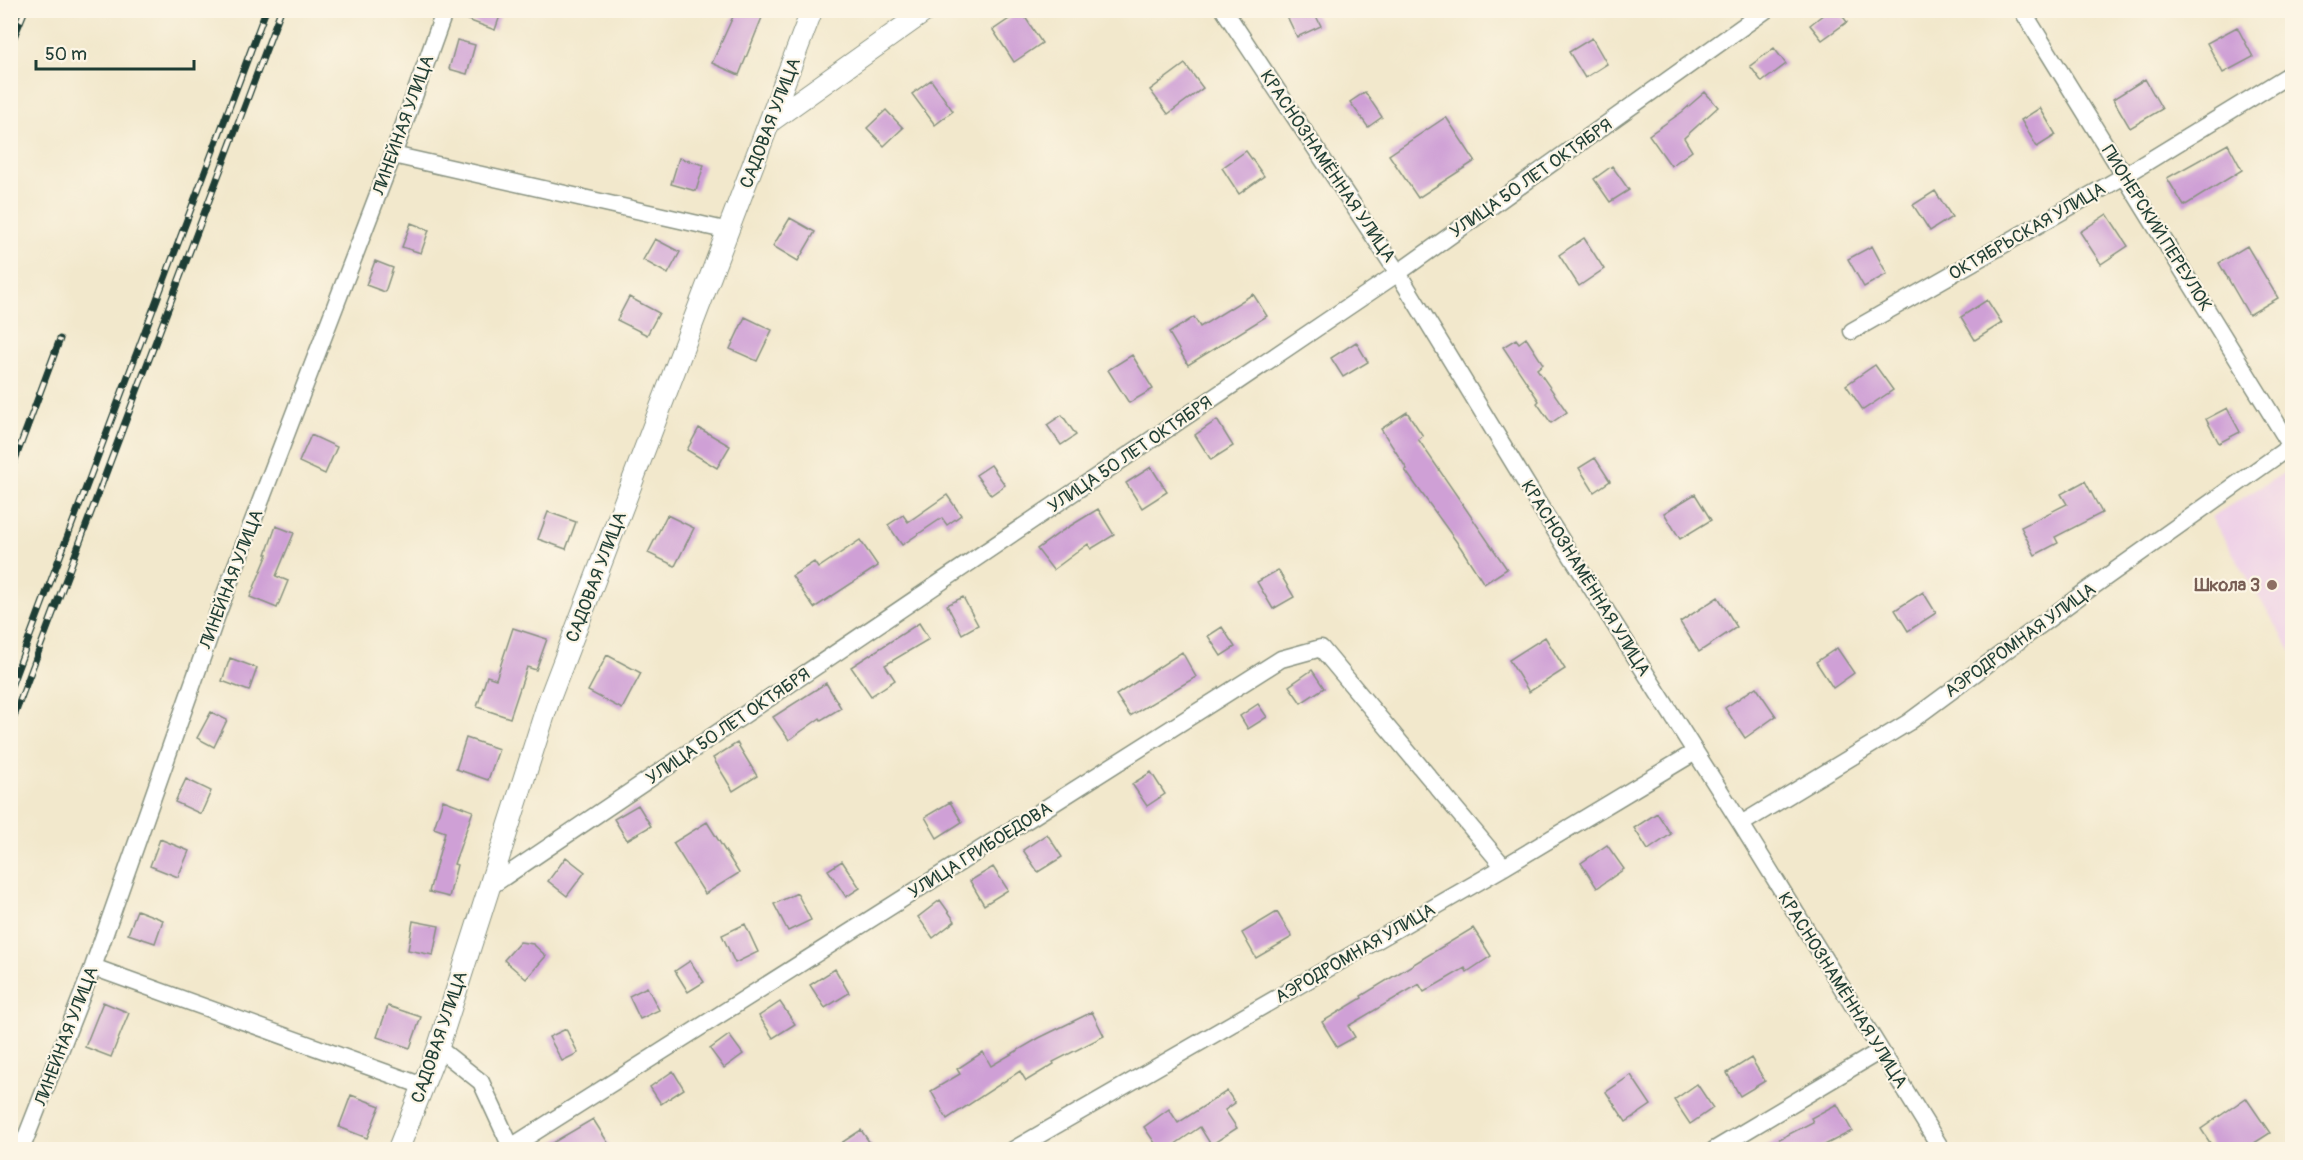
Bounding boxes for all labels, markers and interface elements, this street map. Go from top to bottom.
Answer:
scale bar [36,33,194,71]
text: 50 m [45,43,87,66]
street label: ЛИНЕЙНАЯ УЛИЦА [367,52,440,199]
street label: САДОВАЯ УЛИЦА [735,54,806,192]
street label: КРАСНОЗНАМЁННАЯ УЛИЦА [1255,66,1401,267]
street label: УЛИЦА 50 ЛЕТ ОКТЯБРЯ [1446,114,1617,243]
street label: ПИОНЕРСКИЙ ПЕРЕУЛОК [2096,141,2217,316]
street label: ОКТЯБРЬСКАЯ УЛИЦА [1945,177,2110,286]
street label: УЛИЦА 50 ЛЕТ ОКТЯБРЯ [1044,391,1217,518]
street label: КРАСНОЗНАМЁННАЯ УЛИЦА [1516,476,1656,681]
street label: ЛИНЕЙНАЯ УЛИЦА [194,506,269,653]
street label: САДОВАЯ УЛИЦА [561,508,632,646]
place label: Школа 3 [2194,574,2260,597]
street label: АЭРОДРОМНАЯ УЛИЦА [1940,578,2101,703]
marker: Школа 3 [2265,578,2279,592]
street label: УЛИЦА 50 ЛЕТ ОКТЯБРЯ [642,663,815,790]
street label: УЛИЦА ГРИБОЕДОВА [904,797,1057,904]
street label: КРАСНОЗНАМЁННАЯ УЛИЦА [1773,888,1913,1093]
street label: АЭРОДРОМНАЯ УЛИЦА [1271,898,1440,1009]
street label: ЛИНЕЙНАЯ УЛИЦА [29,963,104,1110]
street label: САДОВАЯ УЛИЦА [406,968,473,1106]

